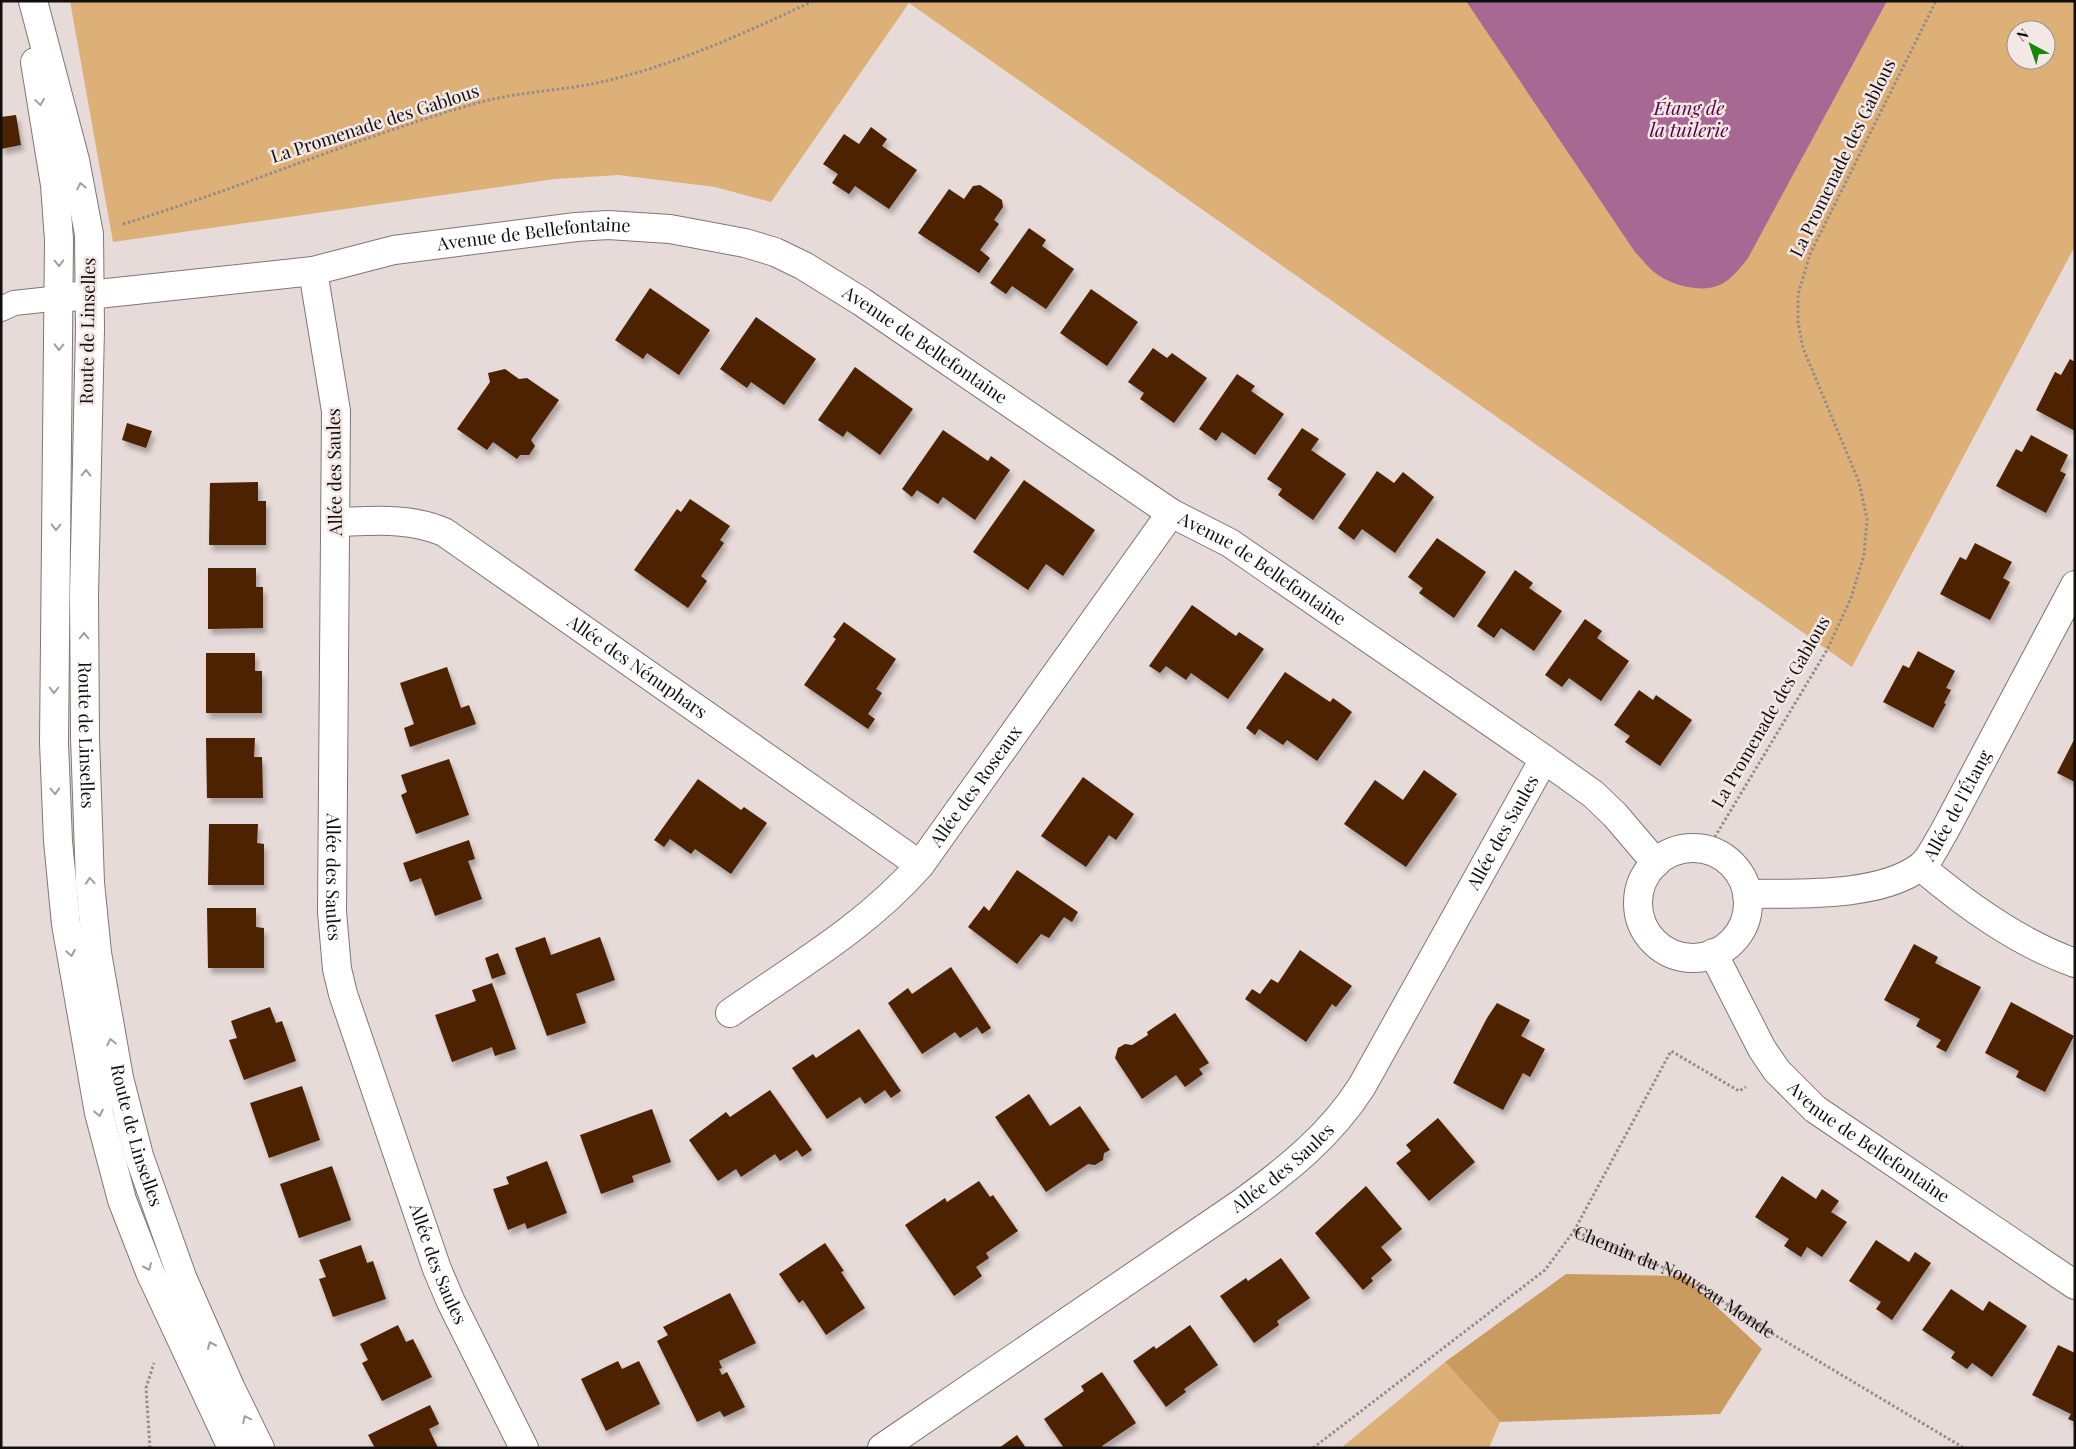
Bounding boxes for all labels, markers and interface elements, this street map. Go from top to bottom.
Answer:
north arrow [2006,20,2056,70]
text: N [2012,24,2032,45]
street label: La Promenade des Gablous [1784,55,1901,261]
street label: La Promenade des Gablous [267,78,482,168]
water label: Étang de la tuilerie [1650,94,1728,142]
one-way arrow [35,98,45,106]
one-way arrow [76,182,87,191]
street label: Avenue de Bellefontaine [435,212,631,256]
street label: Route de Linselles [74,257,100,405]
one-way arrow [54,259,65,267]
street label: Avenue de Bellefontaine [838,279,1012,409]
one-way arrow [54,344,64,351]
street label: Allée des Saules [321,408,347,537]
one-way arrow [81,469,91,477]
street label: Avenue de Bellefontaine [1174,505,1351,630]
one-way arrow [51,524,61,531]
street label: Allée des Nénuphars [562,608,712,723]
street label: La Promenade des Gablous [1705,611,1835,812]
one-way arrow [79,632,89,640]
street label: Route de Linselles [73,662,100,809]
one-way arrow [49,686,59,694]
street label: Allée des Roseaux [923,720,1027,852]
street label: Allée de l'Étang [1916,745,1997,866]
street label: Allée des Saules [1460,771,1544,895]
one-way arrow [50,788,61,796]
street label: Allée des Saules [321,812,347,942]
one-way arrow [85,877,96,885]
one-way arrow [65,949,75,957]
one-way arrow [107,1037,117,1046]
street label: Route de Linselles [106,1062,169,1209]
street label: Avenue de Bellefontaine [1782,1075,1955,1208]
one-way arrow [93,1109,104,1117]
street label: Allée des Saules [1225,1118,1339,1218]
street label: Allée des Saules [404,1199,473,1328]
street label: Chemin du Nouveau Monde [1571,1219,1780,1343]
one-way arrow [142,1262,153,1271]
one-way arrow [207,1341,217,1350]
one-way arrow [242,1415,252,1424]

